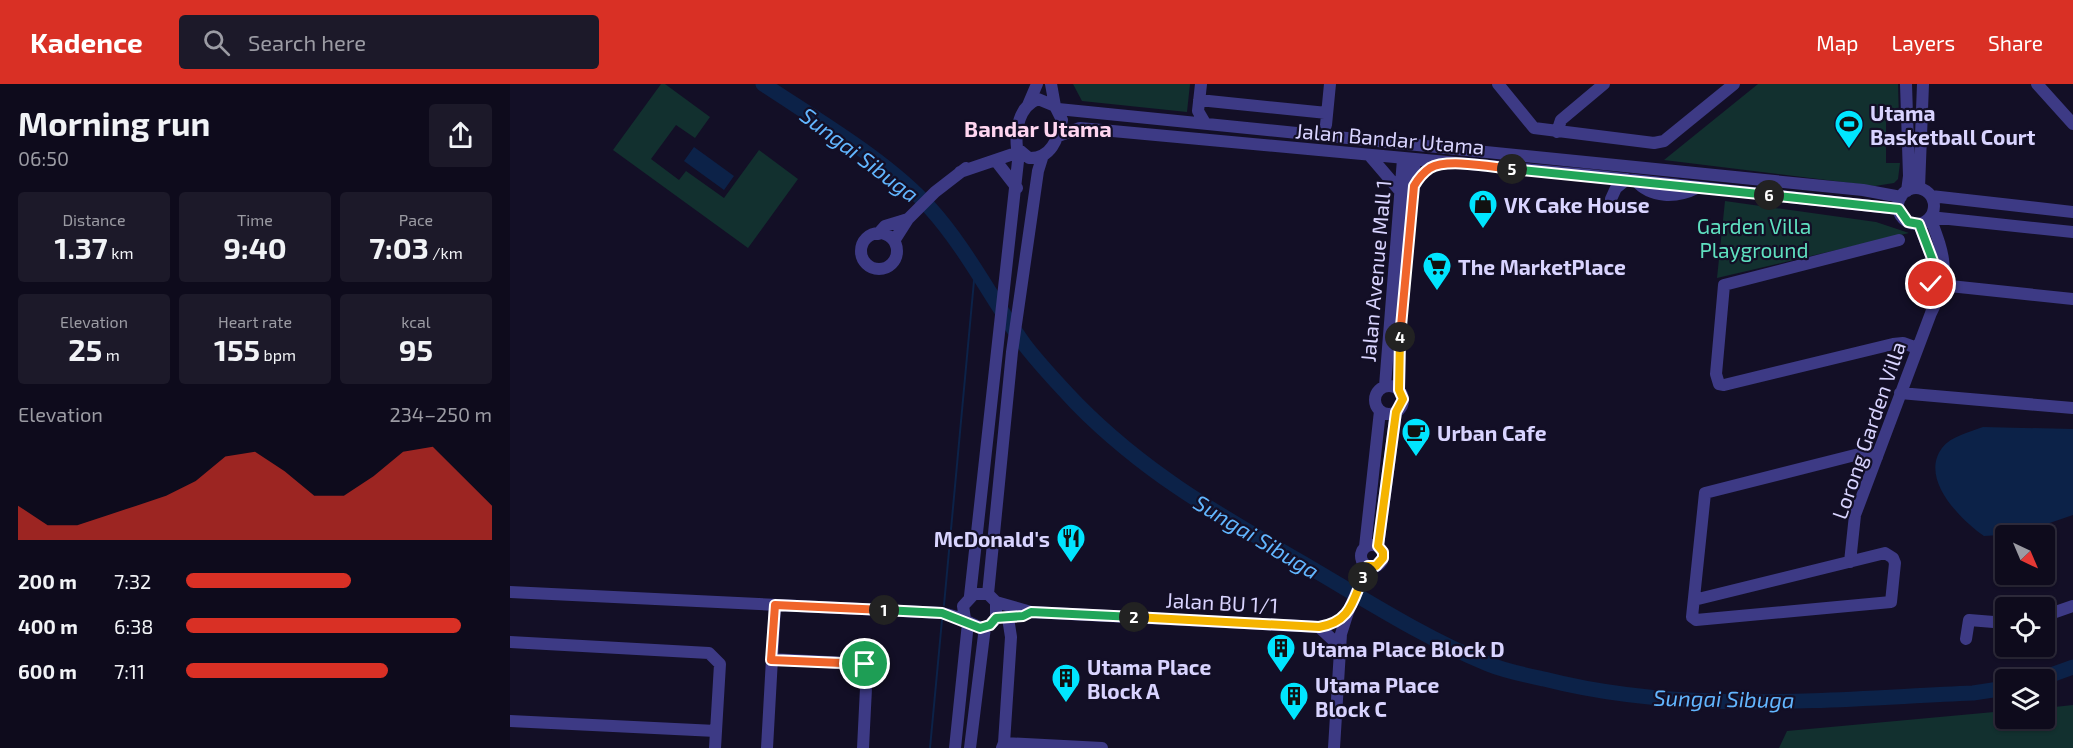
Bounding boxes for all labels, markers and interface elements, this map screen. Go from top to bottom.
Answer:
search box [179,15,599,69]
text: Kadence [30,25,143,59]
icon: search [200,26,233,59]
text: Search here [248,29,366,55]
text: Map [1816,30,1858,55]
text: Layers [1891,30,1955,55]
text: Share [1988,30,2043,55]
place label: Utama Basketball Court [1870,100,2036,149]
water label: Sungai Sibuga [796,101,924,207]
text: Morning run [18,103,210,143]
button: share [429,104,492,167]
sports icon: Utama Basketball Court [1833,108,1865,150]
district label: Bandar Utama [964,115,1112,141]
street label: Jalan Bandar Utama [1294,117,1486,159]
text: 06:50 [18,146,69,170]
pin: 5 [1497,154,1527,184]
text: 5 [1508,159,1516,178]
street label: Jalan Avenue Mall 1 [1355,179,1395,363]
pin: 6 [1754,180,1784,210]
text: 6 [1764,185,1774,204]
shop icon: VK Cake House [1467,188,1499,230]
place label: VK Cake House [1504,192,1650,217]
text: Distance [62,210,126,229]
text: Time [237,210,273,229]
text: Pace [399,210,433,229]
park label: Garden Villa Playground [1697,213,1811,262]
text: 1.37 [55,229,108,265]
text: 9:40 [223,229,287,265]
text: 7:03 [369,229,429,265]
text: km [108,243,133,262]
text: /km [429,243,463,262]
supermarket icon: The MarketPlace [1421,250,1453,292]
place label: The MarketPlace [1458,254,1626,279]
pin [1905,258,1956,309]
icon: check [1914,267,1947,300]
text: Elevation [60,312,128,331]
text: Heart rate [218,312,292,331]
text: kcal [401,312,431,331]
pin: 4 [1385,322,1415,352]
text: 4 [1395,327,1405,346]
text: 25 [68,331,102,367]
text: 155 [214,331,260,367]
text: 95 [399,331,433,367]
street label: Lorong Garden Villa [1826,338,1910,522]
text: m [102,345,120,364]
text: bpm [260,345,296,364]
text: Elevation [18,402,103,426]
text: 234–250 m [390,402,492,426]
cafe icon: Urban Cafe [1400,416,1432,458]
place label: Urban Cafe [1437,420,1547,445]
water label: Sungai Sibuga [1190,489,1324,583]
restaurant icon: McDonald's [1055,522,1087,564]
north arrow [1995,525,2055,585]
map controls [1995,525,2055,729]
place label: McDonald's [934,526,1050,551]
pin: 3 [1348,562,1378,592]
text: 3 [1358,567,1368,586]
text: 200 m [18,569,77,593]
text: 7:32 [114,569,151,593]
street label: Jalan BU 1/1 [1165,587,1279,617]
pin: 1 [869,595,899,625]
button: locate [1995,597,2055,657]
text: 1 [881,600,887,619]
pin: 2 [1119,602,1149,632]
text: 2 [1129,607,1139,626]
text: 400 m [18,614,78,638]
text: 6:38 [114,614,153,638]
building icon: Utama Place Block D [1265,632,1297,674]
place label: Utama Place Block D [1302,636,1505,661]
pin [839,638,890,689]
icon: arrive [848,647,881,680]
place label: Utama Place Block A [1087,654,1211,703]
text: 600 m [18,659,77,683]
text: 7:11 [114,659,145,683]
building icon: Utama Place Block A [1050,662,1082,704]
button: layers [1995,669,2055,729]
place label: Utama Place Block C [1315,672,1439,721]
building icon: Utama Place Block C [1278,680,1310,722]
water label: Sungai Sibuga [1653,684,1795,712]

